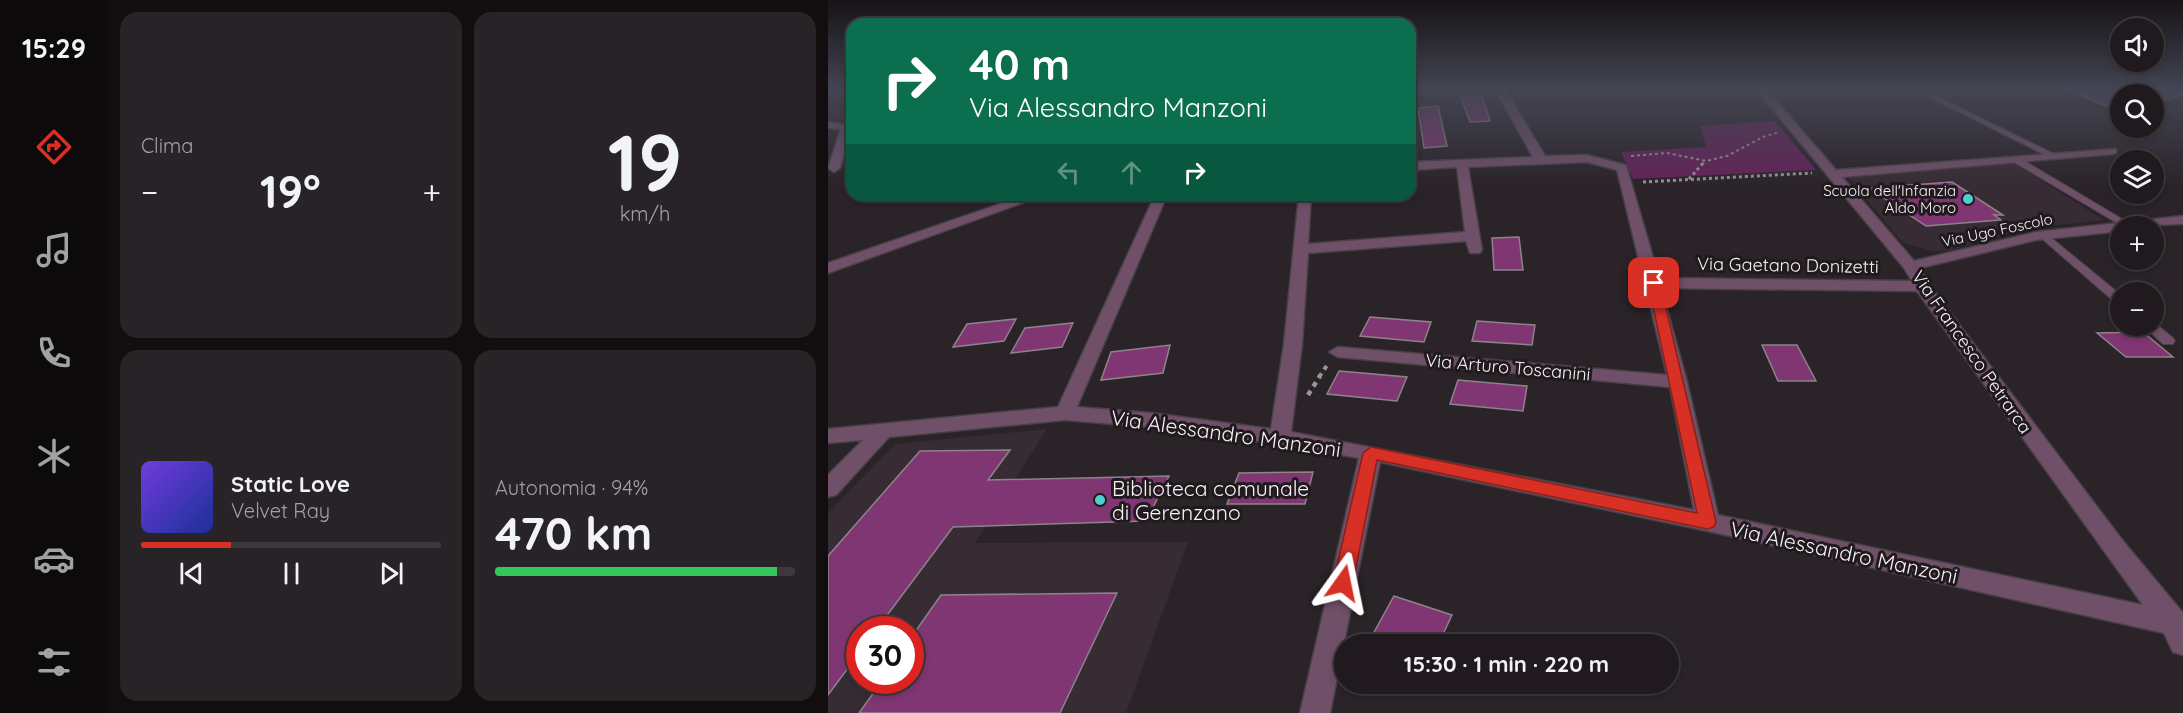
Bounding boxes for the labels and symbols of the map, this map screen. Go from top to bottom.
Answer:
place label: Scuola dell'Infanzia Aldo Moro [1823,181,1956,217]
marker: Scuola dell'Infanzia Aldo Moro [1961,192,1975,206]
street label: Via Ugo Foscolo [1940,209,2054,251]
street label: Via Gaetano Donizetti [1697,252,1879,278]
pin [1628,257,1679,308]
street label: Via Francesco Petrarca [1907,266,2037,438]
street label: Via Arturo Toscanini [1424,348,1592,386]
street label: Via Alessandro Manzoni [1109,404,1343,462]
place label: Biblioteca comunale di Gerenzano [1112,475,1309,525]
marker: Biblioteca comunale di Gerenzano [1093,493,1107,507]
street label: Via Alessandro Manzoni [1728,515,1960,589]
position arrow [1311,551,1375,615]
speed limit sign: 30 [846,616,924,694]

